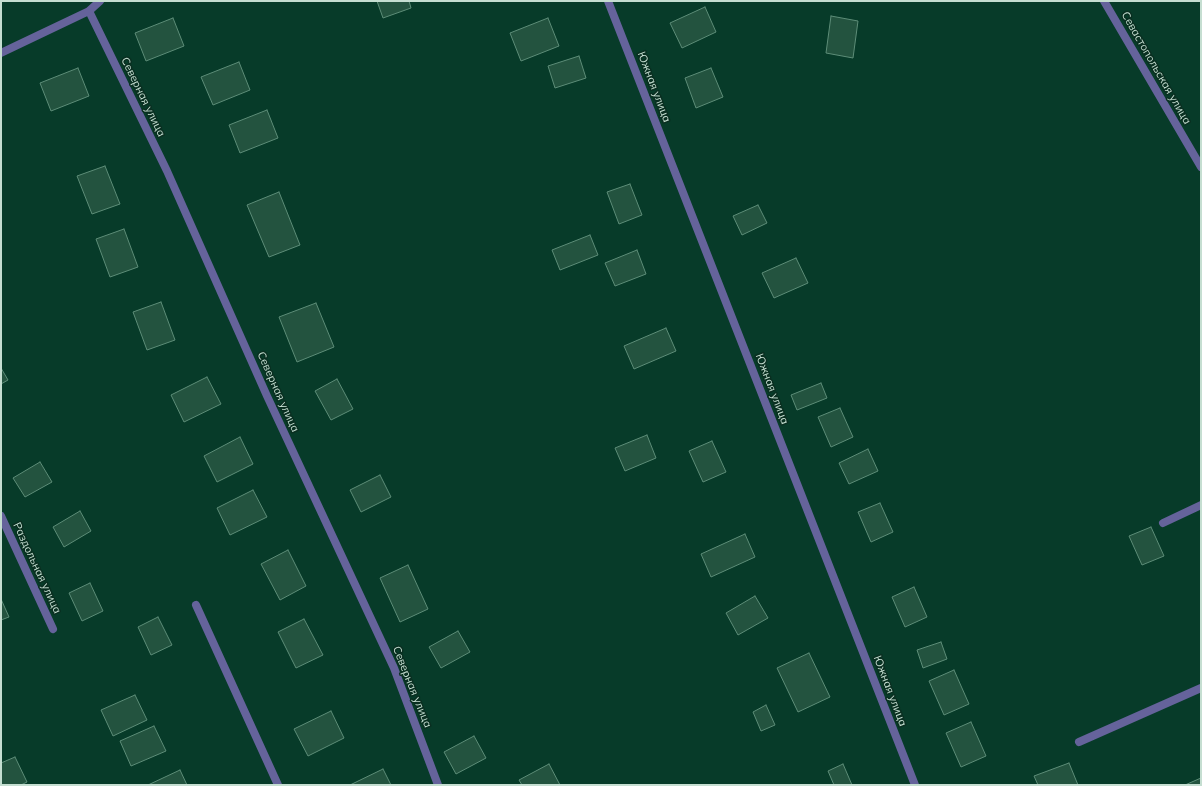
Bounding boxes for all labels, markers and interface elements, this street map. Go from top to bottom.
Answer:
street label: Севастопольская улица [1118,9,1194,127]
street label: Южная улица [634,50,674,124]
street label: Северная улица [118,55,168,139]
street label: Северная улица [254,350,302,434]
street label: Южная улица [752,352,792,426]
street label: Раздольная улица [10,520,64,616]
street label: Северная улица [390,644,434,730]
street label: Южная улица [870,654,910,728]

